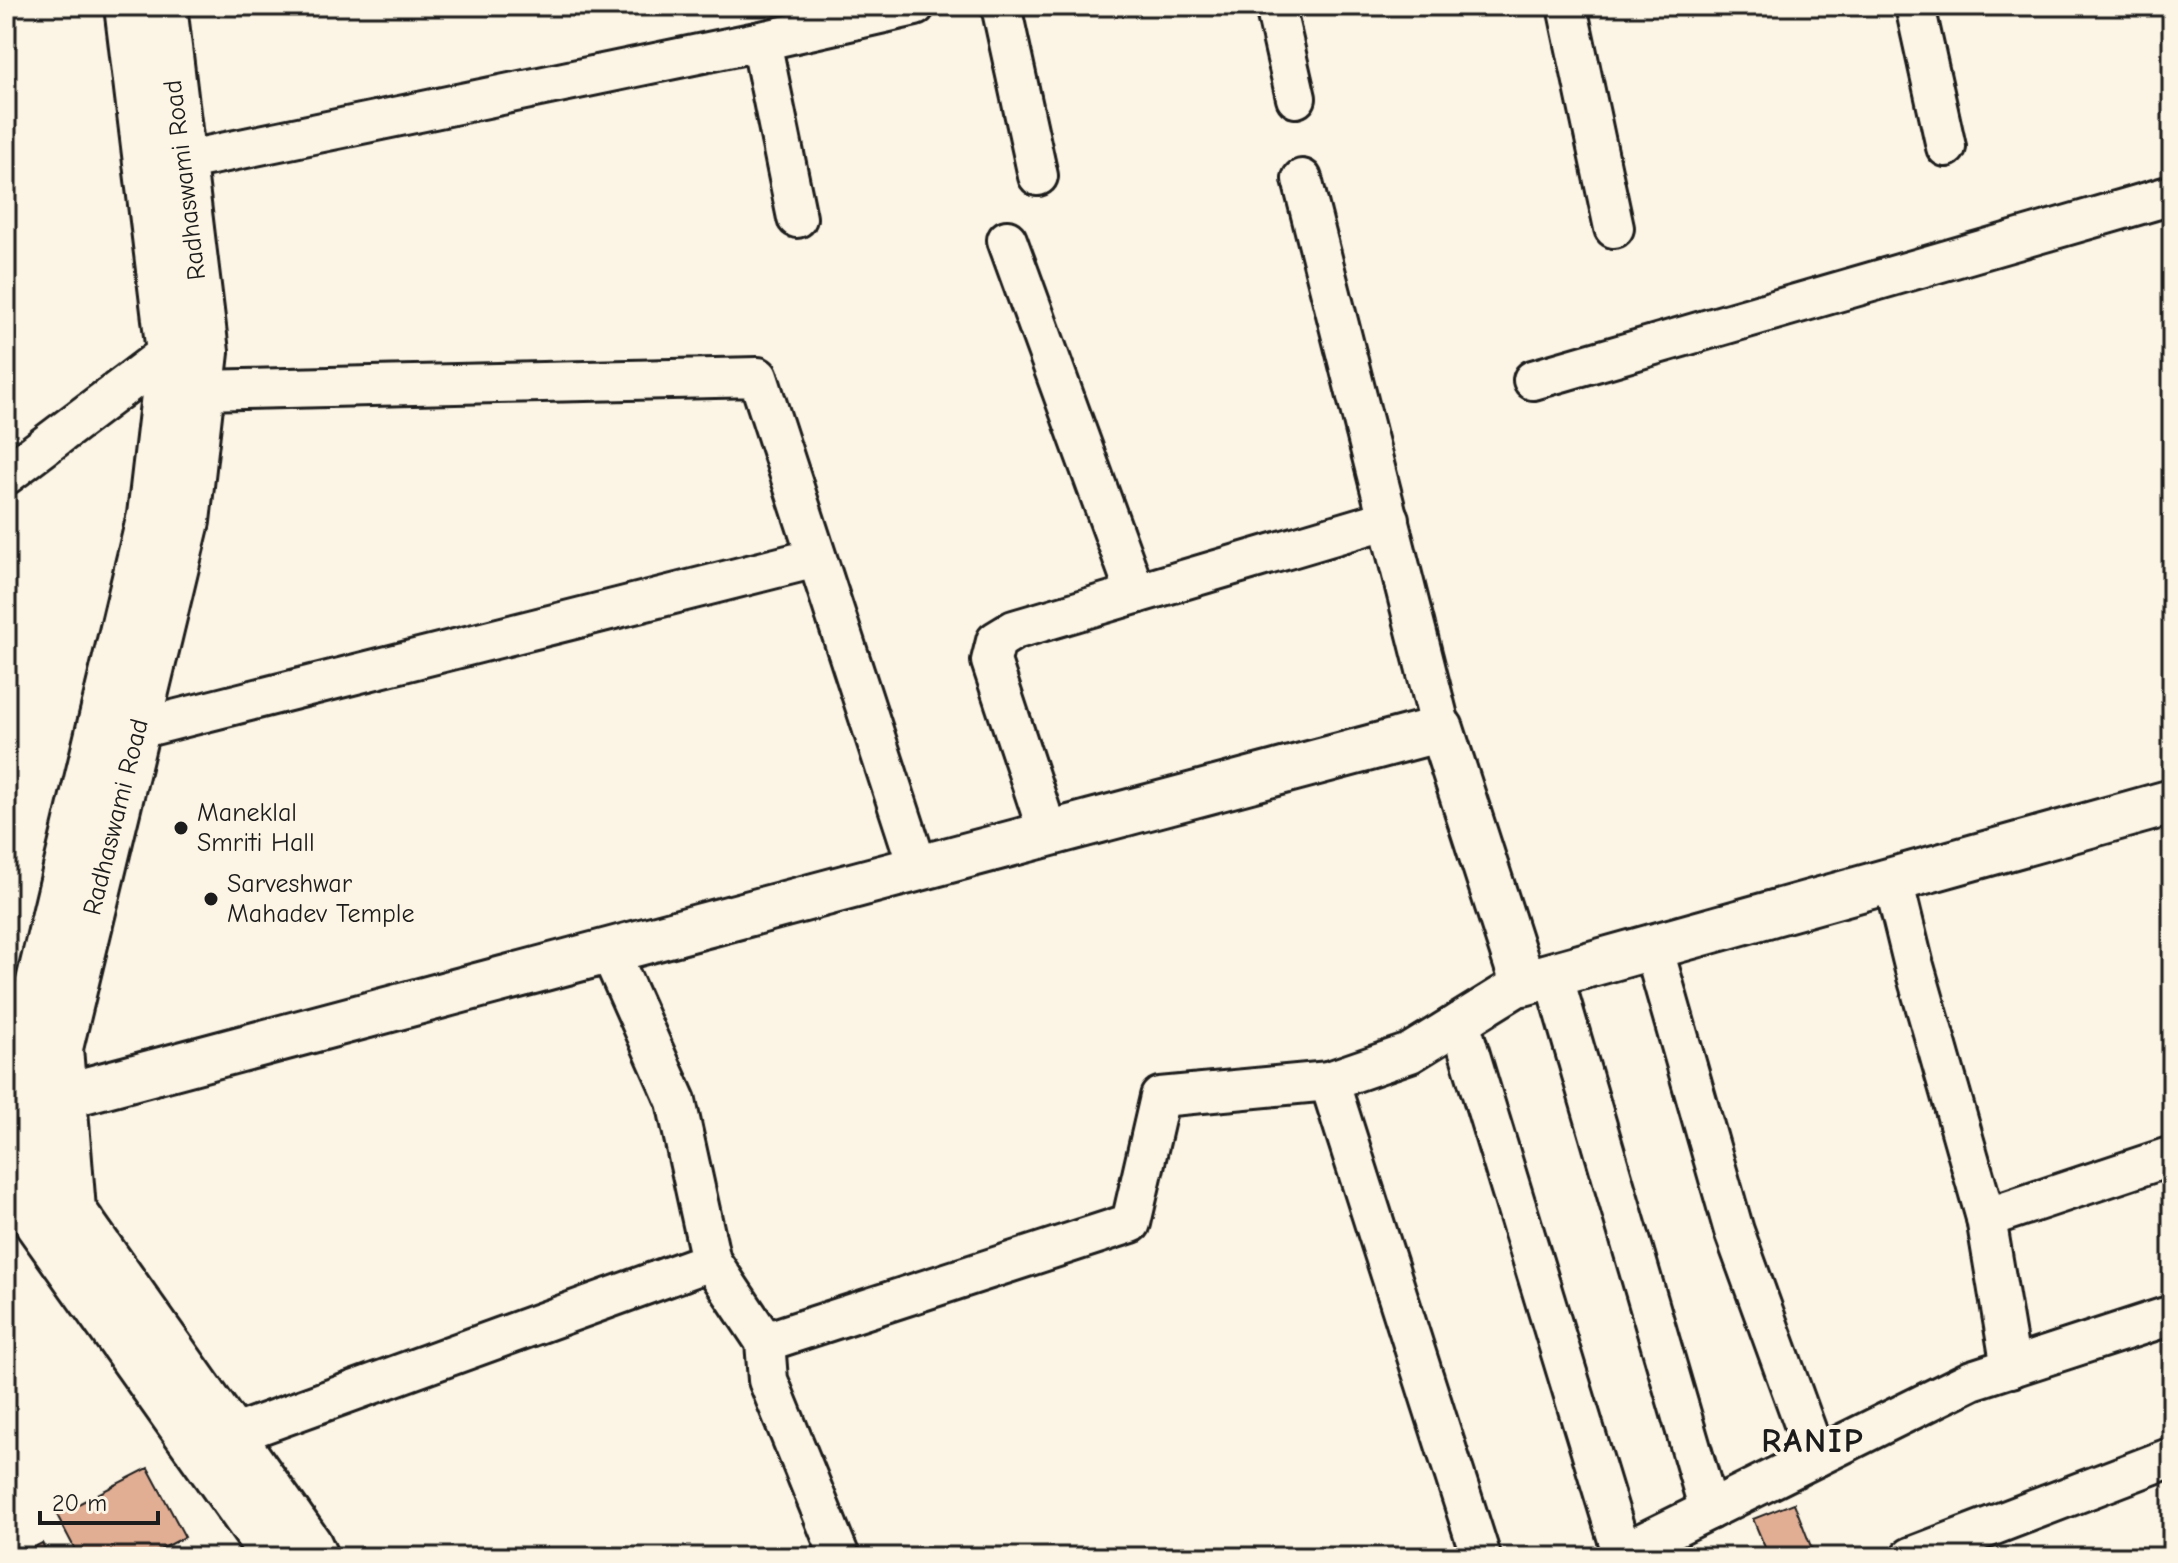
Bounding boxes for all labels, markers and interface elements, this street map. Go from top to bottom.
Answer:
street label: Radhaswami Road [158,78,212,282]
street label: Radhaswami Road [77,716,155,918]
place label: Maneklal Smriti Hall [197,798,315,858]
marker: Maneklal Smriti Hall [172,819,190,837]
place label: Sarveshwar Mahadev Temple [227,869,414,929]
marker: Sarveshwar Mahadev Temple [202,890,220,908]
district label: RANIP [1761,1421,1865,1461]
scale bar [40,1475,158,1525]
text: 20 m [52,1489,107,1517]

